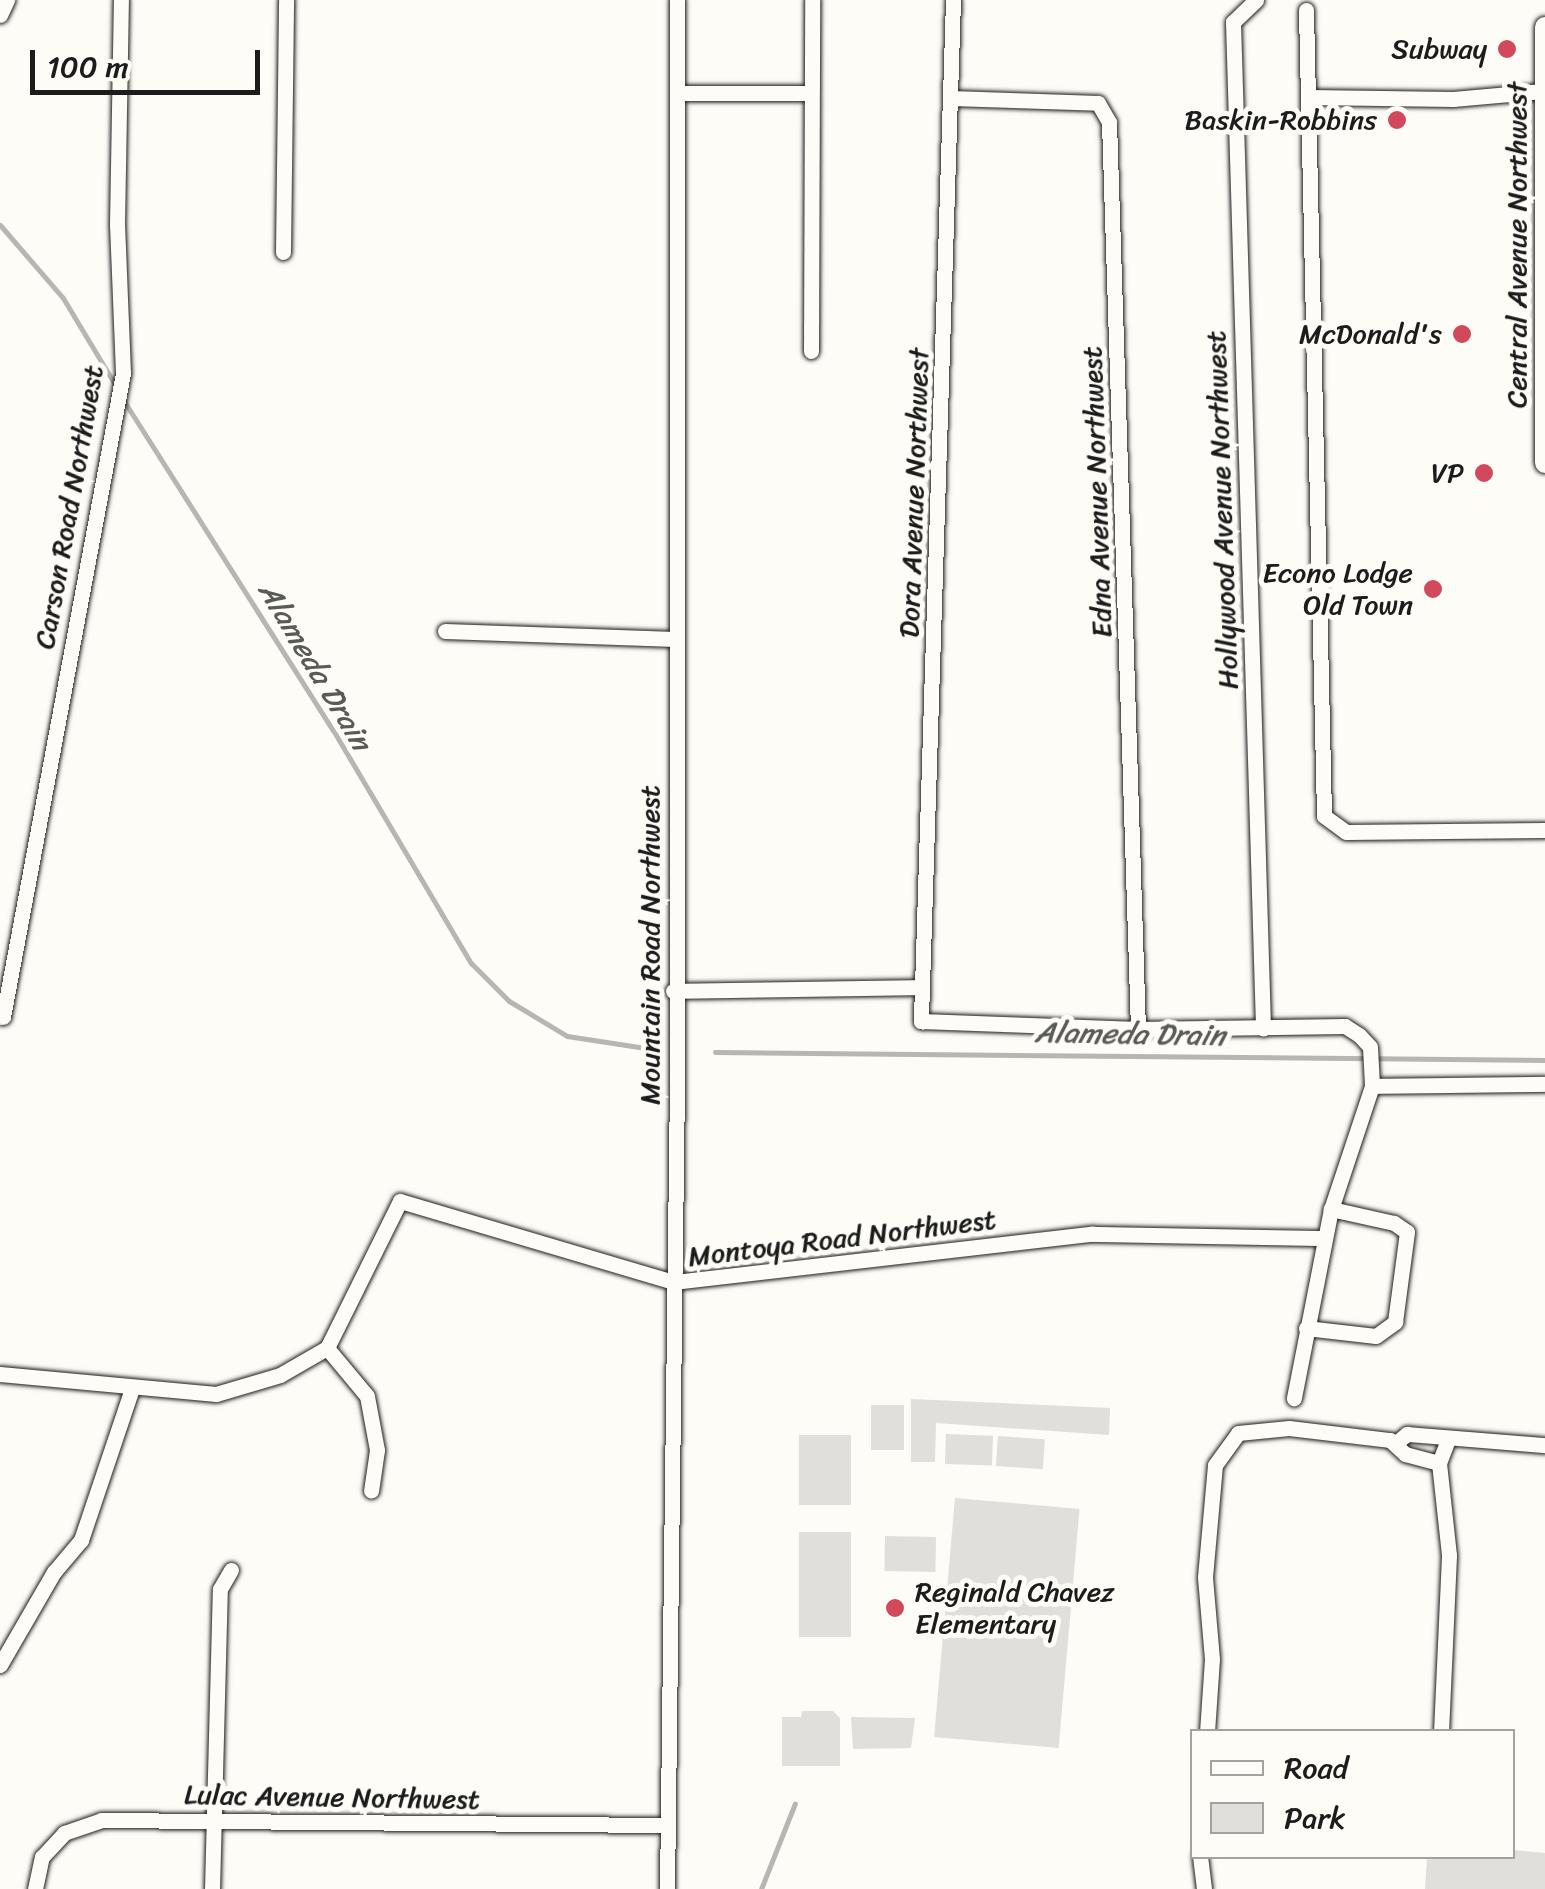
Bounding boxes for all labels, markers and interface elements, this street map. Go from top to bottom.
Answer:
scale bar [35,30,265,92]
place label: Subway [1391,32,1487,66]
marker: Subway [1496,38,1518,60]
text: 100 m [47,40,129,94]
street label: Central Avenue Northwest [1500,82,1534,408]
place label: Baskin-Robbins [1185,103,1377,137]
marker: Baskin-Robbins [1386,109,1408,131]
place label: McDonald's [1299,317,1442,351]
marker: McDonald's [1451,323,1473,345]
street label: Hollywood Avenue Northwest [1199,329,1245,691]
street label: Edna Avenue Northwest [1075,345,1119,639]
street label: Dora Avenue Northwest [892,347,936,639]
street label: Carson Road Northwest [27,361,111,653]
place label: VP [1431,456,1464,490]
marker: VP [1473,462,1495,484]
place label: Econo Lodge Old Town [1262,556,1413,622]
water label: Alameda Drain [251,575,379,757]
marker: Econo Lodge Old Town [1422,578,1444,600]
street label: Mountain Road Northwest [633,785,667,1105]
water label: Alameda Drain [1035,1014,1225,1054]
street label: Montoya Road Northwest [685,1202,999,1274]
place label: Reginald Chavez Elementary [915,1575,1114,1641]
marker: Reginald Chavez Elementary [884,1597,906,1619]
legend [1190,1729,1515,1859]
text: Road [1284,1741,1348,1795]
street label: Lulac Avenue Northwest [183,1778,481,1816]
text: Park [1284,1791,1346,1845]

